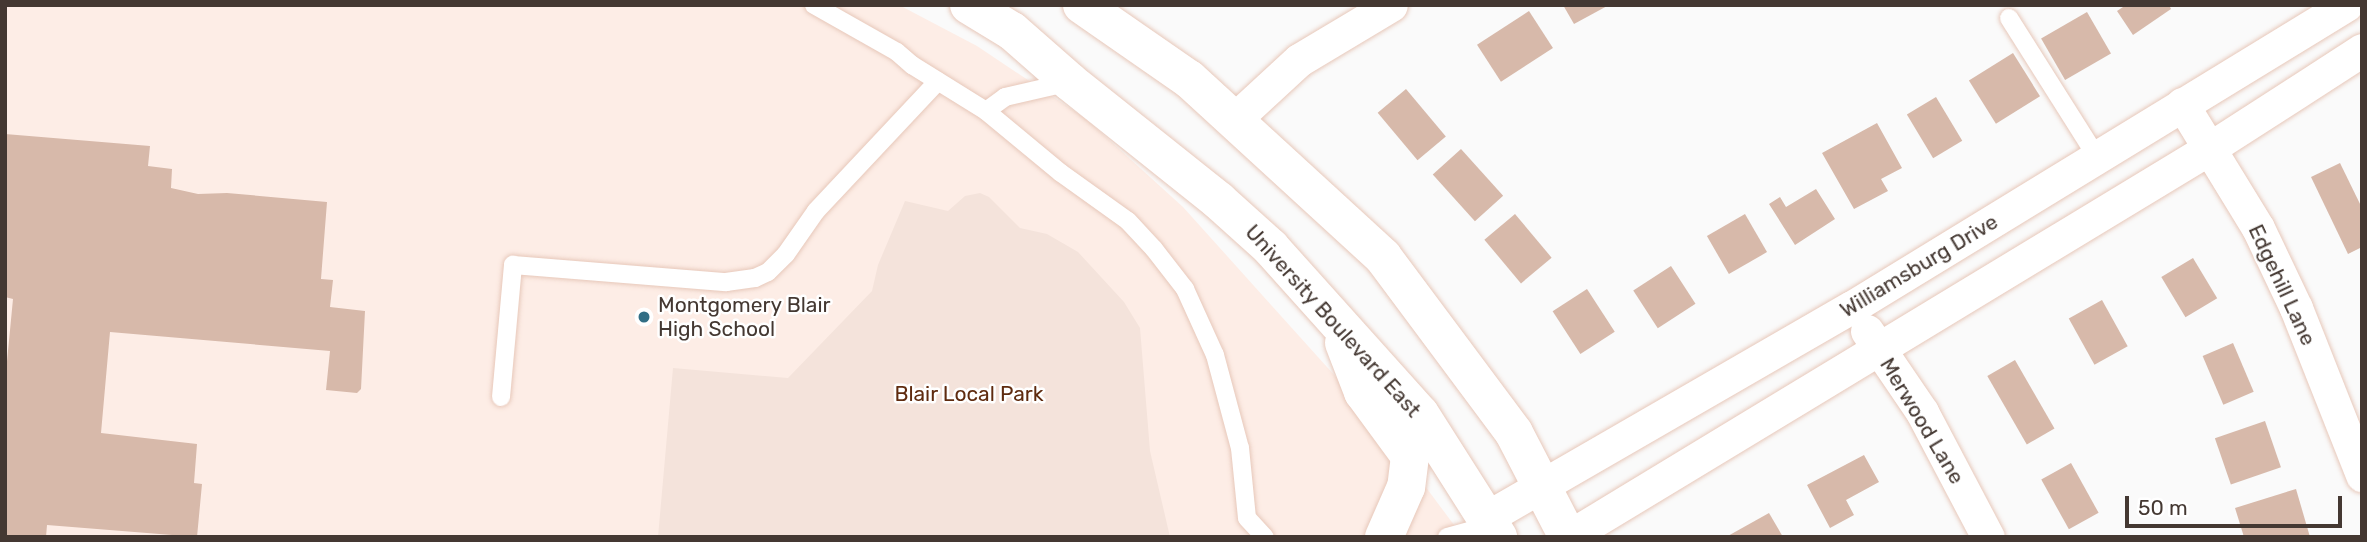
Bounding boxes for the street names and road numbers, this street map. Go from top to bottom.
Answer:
street label: Williamsburg Drive [1836,209,2002,323]
street label: University Boulevard East [1240,219,1426,423]
street label: Edgehill Lane [2243,221,2321,349]
street label: Merwood Lane [1874,353,1970,489]

